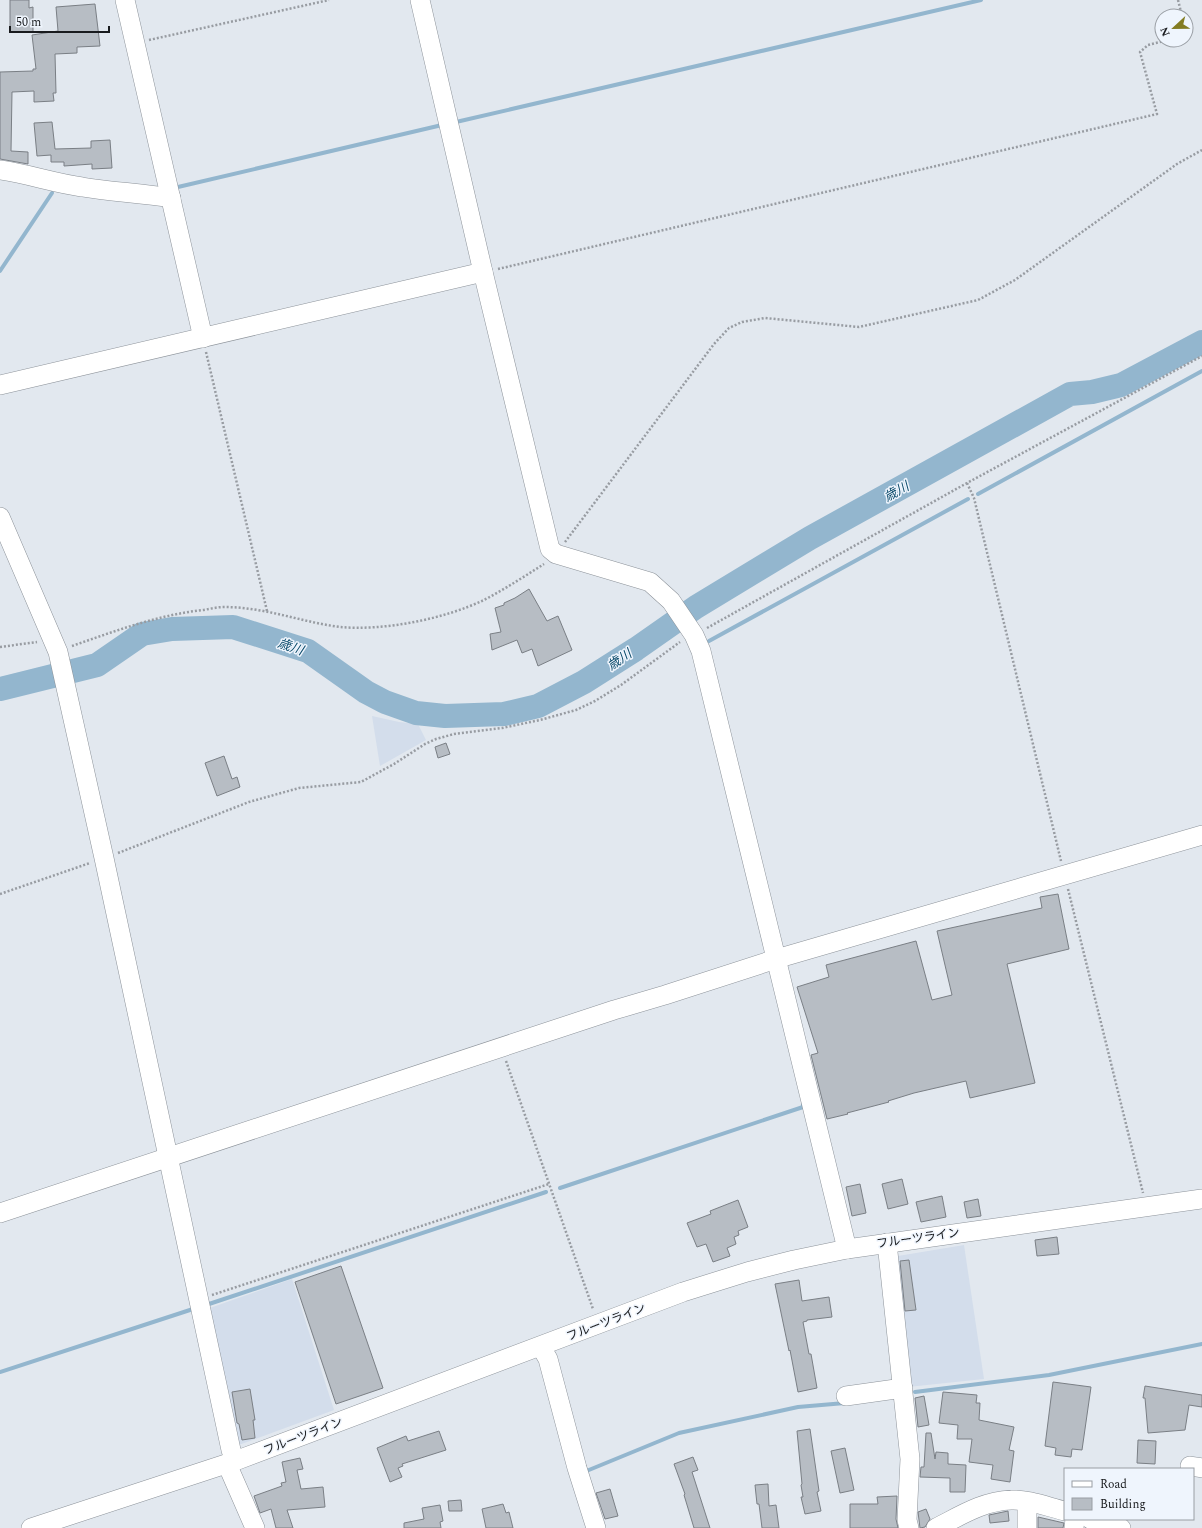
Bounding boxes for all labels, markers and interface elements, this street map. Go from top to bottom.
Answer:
scale bar [10,8,109,34]
north arrow [1154,8,1194,48]
text: 50 m [16,13,41,32]
text: N [1156,24,1175,39]
water label: 歳川 [880,476,914,507]
water label: 歳川 [275,633,308,661]
water label: 歳川 [603,643,638,675]
street label: フルーツライン [875,1223,961,1254]
street label: フルーツライン [564,1299,649,1346]
street label: フルーツライン [261,1413,346,1460]
legend [1064,1468,1194,1520]
text: Road [1100,1475,1127,1494]
text: Building [1100,1495,1146,1514]

